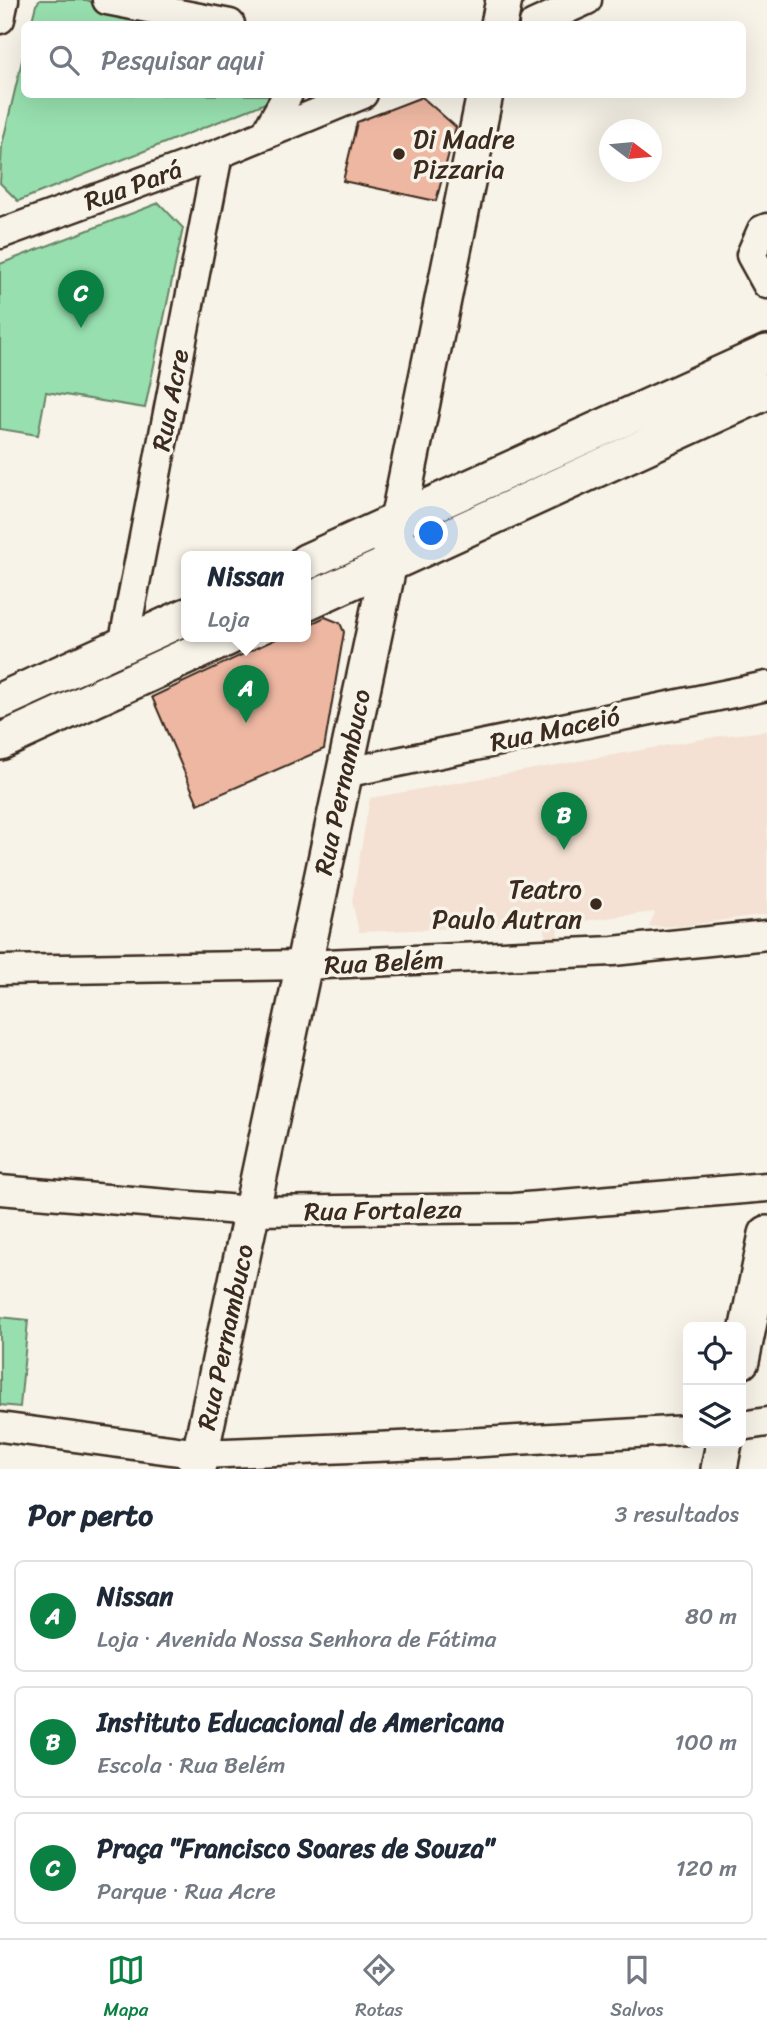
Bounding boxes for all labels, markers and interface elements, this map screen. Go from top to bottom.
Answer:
search box [21,21,746,98]
text: Pesquisar aqui [101,37,264,83]
icon: search [45,41,83,79]
place label: Di Madre Pizzaria [413,116,515,192]
north arrow [599,119,662,182]
street label: Rua Pará [77,146,189,224]
marker: Di Madre Pizzaria [391,146,407,162]
pin: C [58,270,104,328]
street label: Rua Acre [138,345,202,455]
your location [414,516,448,550]
popup [181,551,311,642]
text: Nissan [208,553,284,599]
text: Loja [208,599,249,640]
pin: A [223,665,269,723]
street label: Rua Pernambuco [300,685,384,879]
street label: Rua Maceió [486,693,625,765]
pin: B [541,792,587,850]
place label: Teatro Paulo Autran [432,866,582,942]
marker: Teatro Paulo Autran [588,896,604,912]
street label: Rua Belém [323,936,445,988]
street label: Rua Fortaleza [304,1186,462,1234]
street label: Rua Pernambuco [183,1240,267,1434]
map controls [683,1322,746,1448]
button: locate [683,1322,746,1385]
button: layers [683,1385,746,1448]
text: Por perto [28,1488,153,1542]
text: 3 resultados [615,1494,739,1535]
text: Nissan [97,1573,173,1619]
text: A [45,1596,61,1637]
text: 80 m [685,1596,737,1637]
text: Loja · Avenida Nossa Senhora de Fátima [97,1619,496,1660]
text: Instituto Educacional de Americana [97,1699,504,1745]
text: B [46,1722,60,1763]
text: 100 m [674,1722,737,1763]
text: Escola · Rua Belém [97,1745,285,1786]
text: Praça "Francisco Soares de Souza" [97,1825,495,1871]
text: C [46,1848,60,1889]
text: 120 m [676,1848,737,1889]
text: Parque · Rua Acre [97,1871,276,1912]
tab: Mapa [104,1951,148,2026]
tab: Rotas [355,1951,403,2026]
tab: Salvos [610,1951,663,2026]

